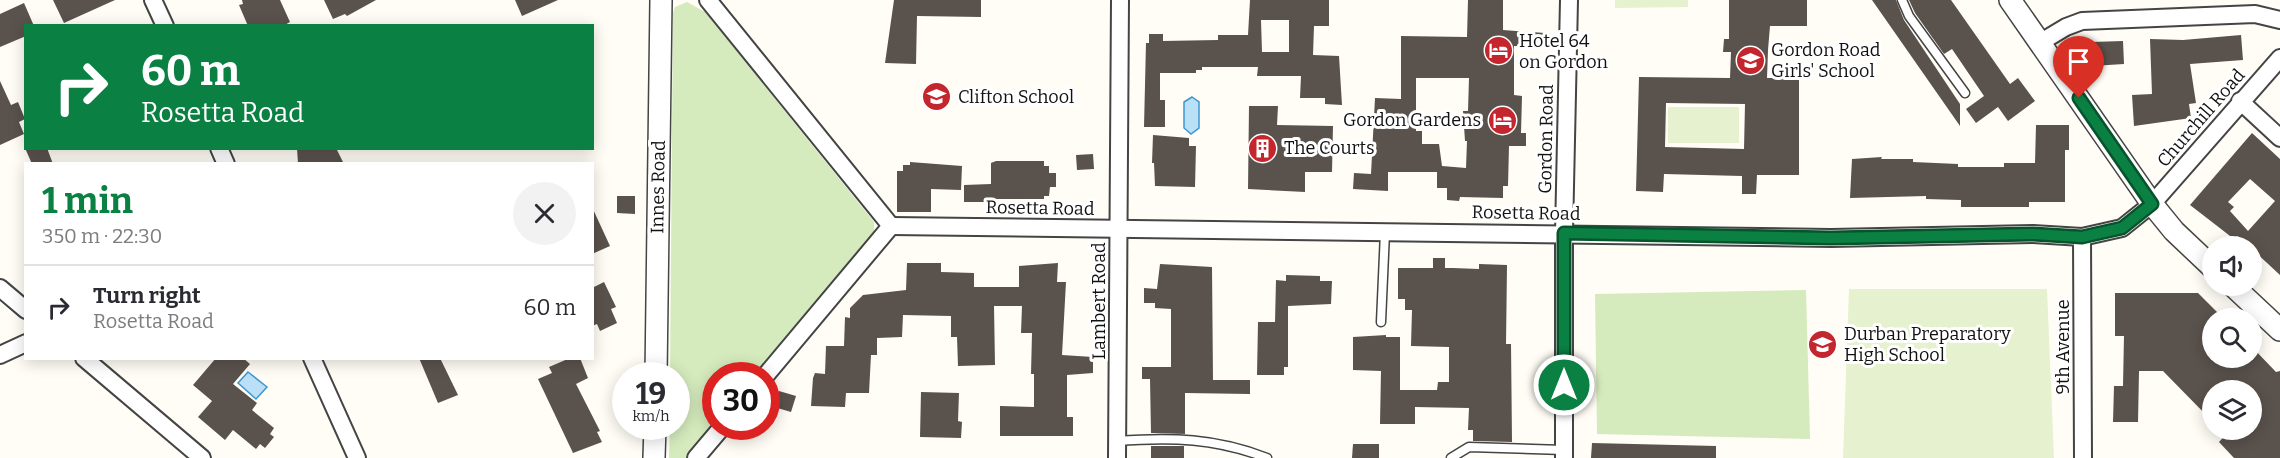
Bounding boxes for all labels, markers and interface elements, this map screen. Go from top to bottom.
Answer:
place label: Hotel 64 on Gordon [1519,30,1608,73]
hotel icon: Hotel 64 on Gordon [1482,35,1514,67]
pin [2053,36,2104,98]
place label: Gordon Road Girls' School [1771,39,1881,82]
school or university icon: Gordon Road Girls' School [1734,44,1766,76]
icon: arrive [2062,45,2095,78]
text: 60 m [141,46,240,96]
icon: right [42,48,120,126]
street label: Churchill Road [2152,64,2250,172]
school or university icon: Clifton School [921,81,953,113]
street label: Gordon Road [1534,84,1558,194]
place label: Clifton School [958,86,1074,108]
text: Rosetta Road [141,97,304,129]
hotel icon: Gordon Gardens [1486,104,1518,136]
place label: Gordon Gardens [1343,109,1481,131]
building icon: The Courts [1247,132,1279,164]
place label: The Courts [1284,137,1375,159]
street label: Innes Road [646,140,670,234]
text: 1 min [42,179,133,223]
button: close [513,182,576,245]
street label: Rosetta Road [985,196,1095,220]
street label: Rosetta Road [1471,201,1581,225]
text: 350 m · 22:30 [42,224,162,248]
map controls [2202,236,2262,440]
button: sound [2202,236,2262,296]
street label: Lambert Road [1088,242,1110,360]
text: Turn right [93,282,201,309]
icon: right [42,291,75,324]
text: 60 m [524,294,576,321]
street label: 9th Avenue [2052,300,2074,394]
button: search [2202,308,2262,368]
text: Rosetta Road [93,309,214,333]
place label: Durban Preparatory High School [1844,323,2011,366]
school or university icon: Durban Preparatory High School [1807,328,1839,360]
position arrow [1532,353,1596,417]
speed limit sign: 30 [702,362,780,440]
text: 19 [636,376,666,412]
button: layers [2202,380,2262,440]
text: km/h [632,407,670,425]

